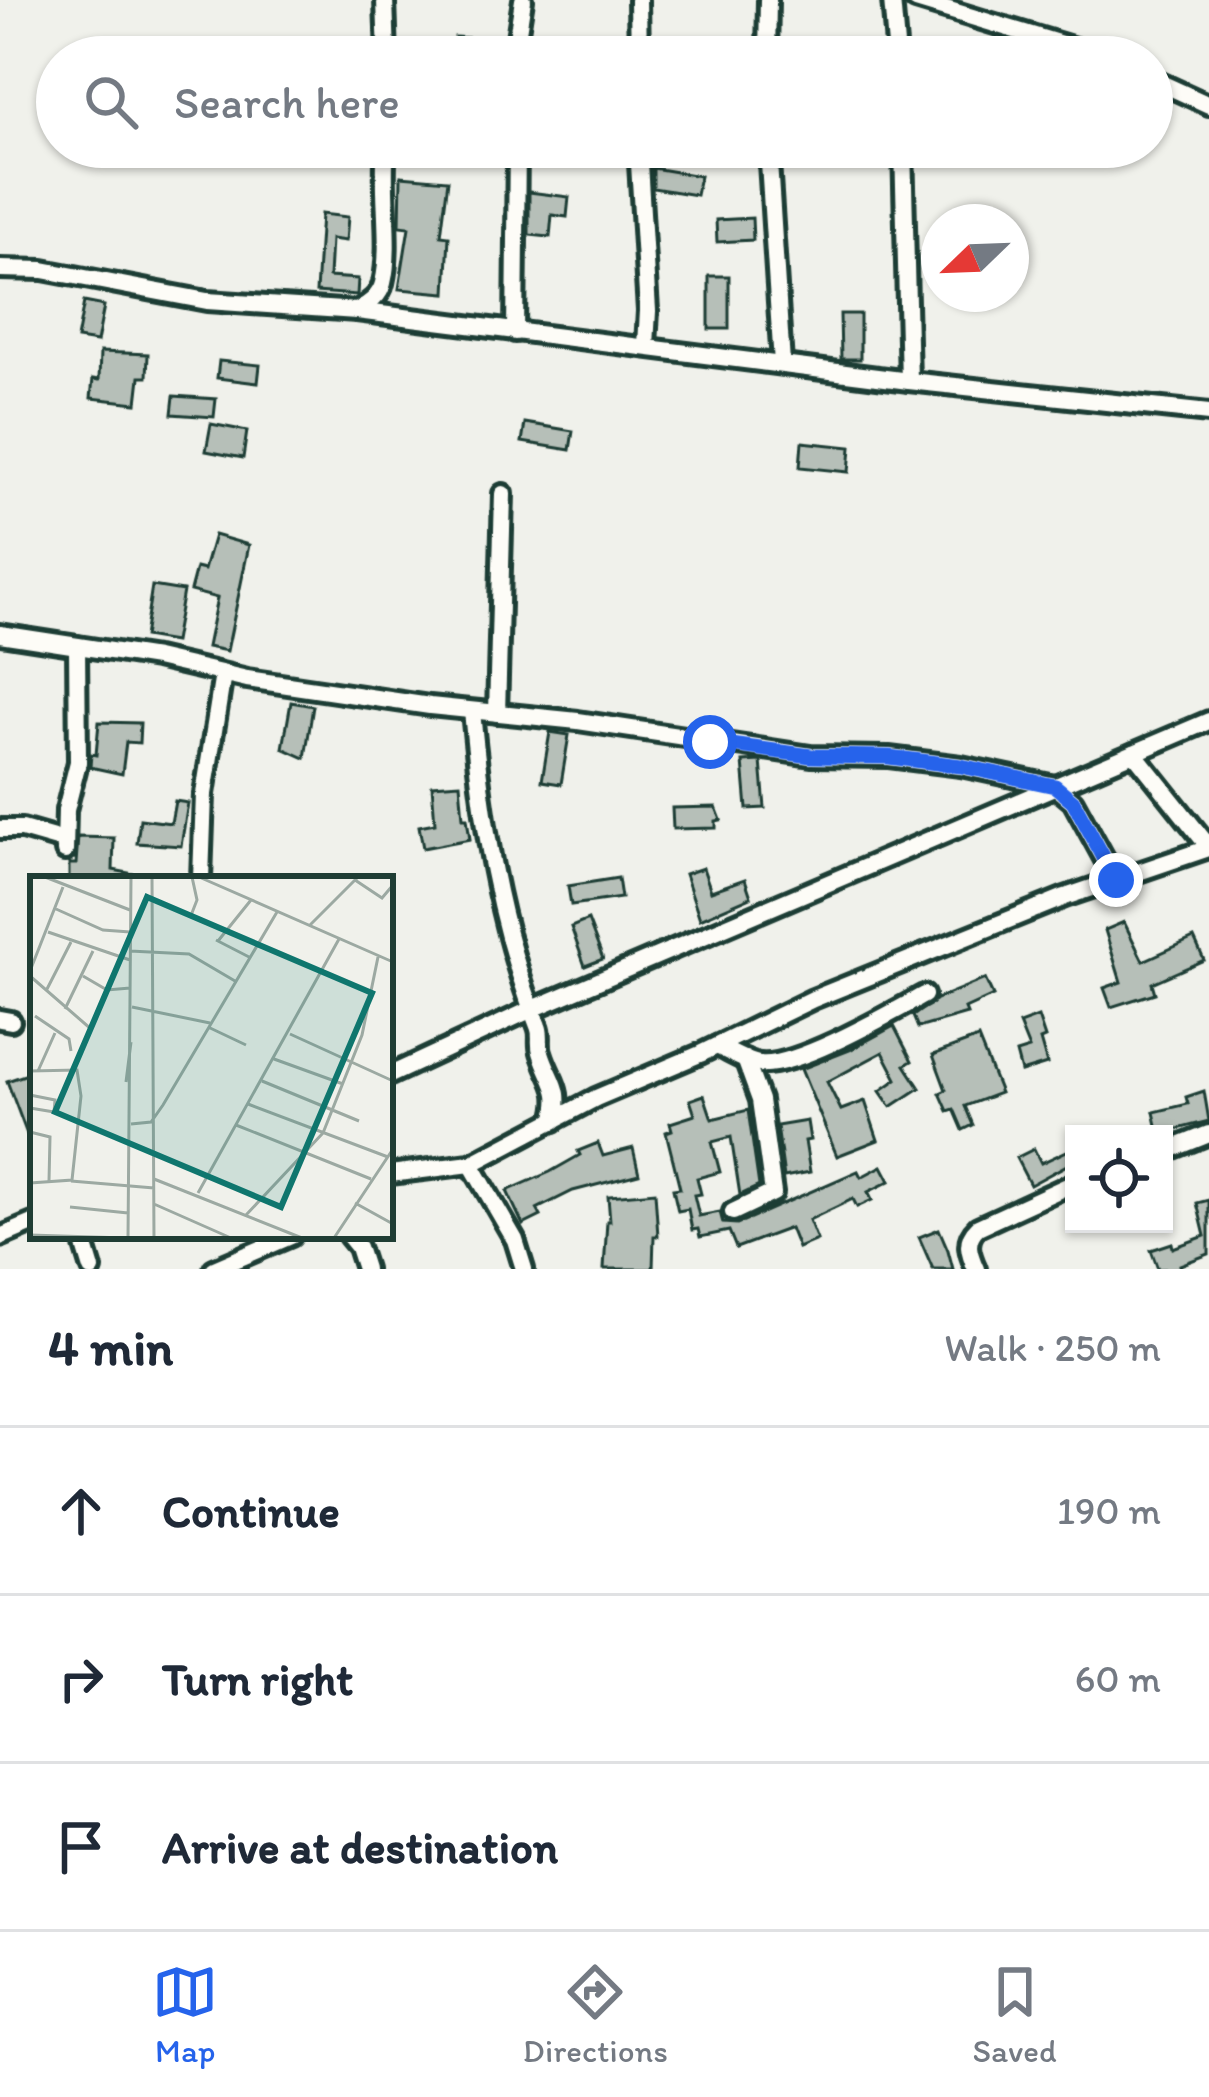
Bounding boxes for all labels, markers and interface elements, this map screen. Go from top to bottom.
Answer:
search box [36,36,1173,168]
icon: search [78,69,144,135]
text: Search here [174,75,400,129]
north arrow [921,204,1029,312]
route start [683,715,737,769]
route end [1089,853,1143,907]
inset map [30,876,393,1239]
map controls [1065,1125,1173,1233]
button: locate [1065,1125,1173,1233]
text: 4 min [48,1317,173,1378]
text: Walk · 250 m [944,1324,1161,1371]
icon: ahead [48,1478,114,1544]
text: Continue [162,1484,340,1538]
text: 190 m [1057,1487,1161,1534]
icon: right [48,1646,114,1712]
text: Turn right [162,1652,353,1706]
text: 60 m [1075,1655,1161,1702]
icon: arrive [48,1814,114,1880]
text: Arrive at destination [162,1820,558,1874]
tab: Map [152,1959,218,2070]
tab: Directions [523,1959,668,2070]
tab: Saved [973,1959,1057,2070]

